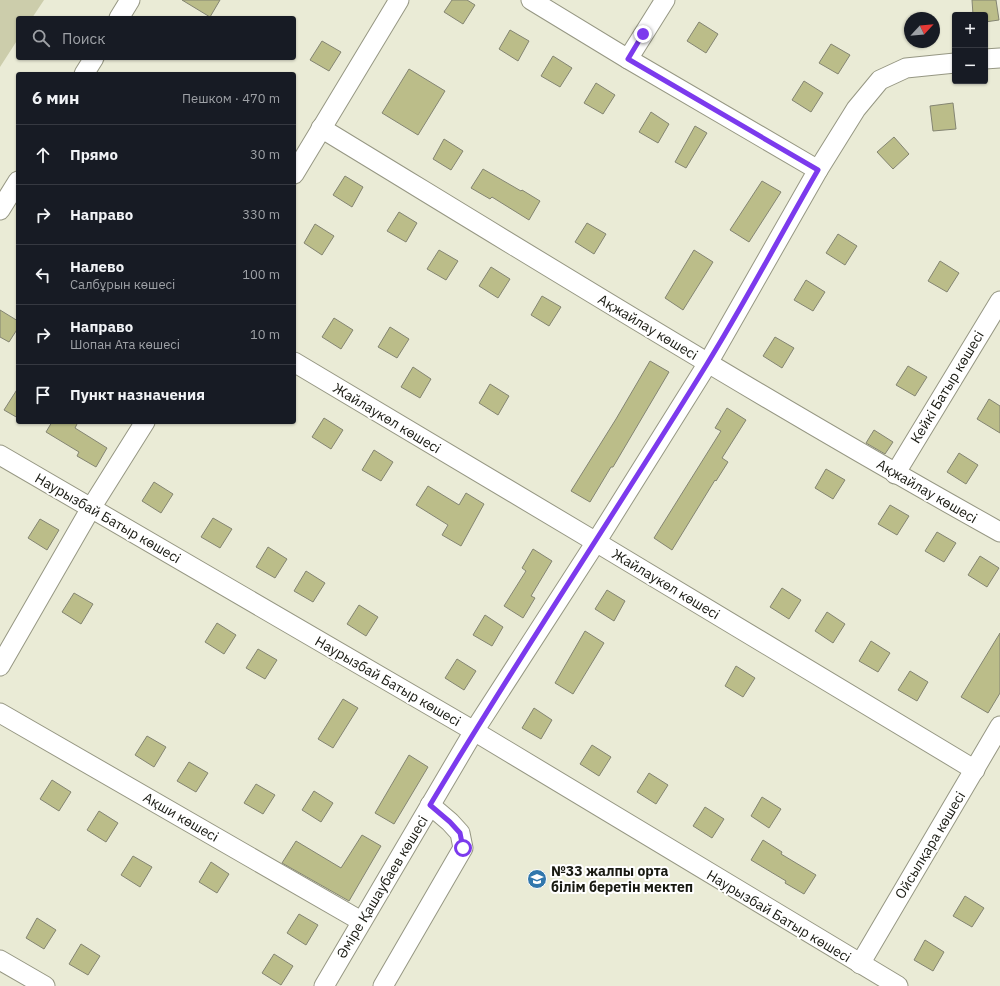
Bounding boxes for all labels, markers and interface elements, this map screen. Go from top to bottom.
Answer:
north arrow [904,12,940,48]
map controls [952,12,988,84]
button: + [952,12,988,48]
search box [16,16,296,60]
route end [634,25,652,43]
icon: search [30,27,52,49]
text: Поиск [62,29,105,48]
button: − [952,48,988,84]
text: 6 мин [32,87,79,109]
text: Пешком · 470 m [182,90,280,107]
icon: ahead [32,144,54,166]
text: Прямо [70,145,118,164]
text: 30 m [250,146,280,163]
icon: right [32,204,54,226]
text: Направо [70,205,133,224]
text: 330 m [242,206,280,223]
text: Налево [70,257,124,276]
icon: left [32,264,54,286]
text: 100 m [242,266,280,283]
text: Салбұрын көшесі [70,276,175,293]
street label: Ақжайлау көшесі [595,290,701,364]
text: Направо [70,317,133,336]
icon: right [32,324,54,346]
text: 10 m [250,326,280,343]
street label: Кейкі Батыр көшесі [906,327,988,447]
text: Шопан Ата көшесі [70,336,180,353]
street label: Жайлаукөл көшесі [330,379,444,457]
icon: arrive [32,384,54,406]
text: Пункт назначения [70,385,205,404]
street label: Ақжайлау көшесі [873,455,981,527]
street label: Наурызбай Батыр көшесі [32,469,184,567]
street label: Жайлаукөл көшесі [609,545,723,623]
street label: Наурызбай Батыр көшесі [312,632,464,730]
street label: Ақши көшесі [140,788,222,846]
street label: Ойсылқара көшесі [891,788,969,902]
street label: Әміре Қашаубаев көшесі [332,812,432,962]
route start [454,839,472,857]
place label: №33 жалпы орта білім беретін мектеп [551,862,693,896]
street label: Наурызбай Батыр көшесі [703,866,855,966]
school or university icon: №33 жалпы орта білім беретін мектеп [526,868,548,890]

